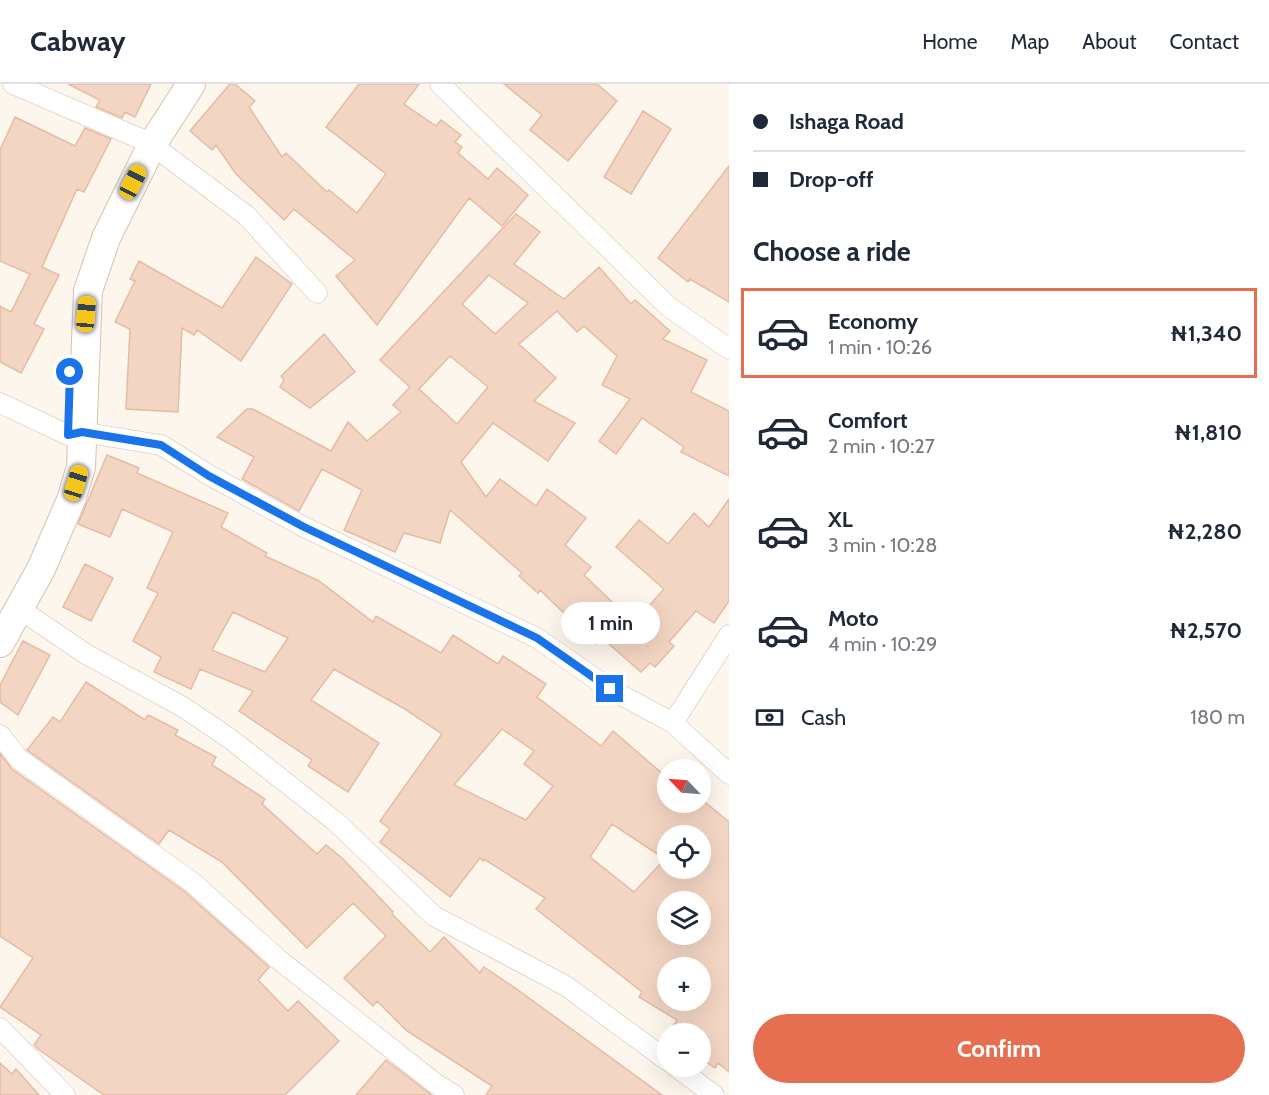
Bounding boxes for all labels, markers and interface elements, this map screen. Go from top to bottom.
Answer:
text: Cabway [30,24,125,58]
text: Home [922,29,978,54]
text: Map [1011,29,1049,54]
text: About [1082,29,1136,54]
text: Contact [1169,29,1239,54]
text: Ishaga Road [789,108,904,135]
car [117,162,149,202]
text: Drop-off [789,166,873,193]
text: Choose a ride [753,235,911,268]
car [75,295,97,333]
icon: car [756,306,810,360]
text: Economy [828,308,918,335]
text: ₦1,340 [1170,320,1242,347]
text: 1 min · 10:26 [828,335,932,359]
route start [56,358,83,385]
icon: car [756,405,810,459]
text: Comfort [828,407,907,434]
text: ₦1,810 [1174,419,1242,446]
text: 2 min · 10:27 [828,434,935,458]
car [62,463,90,503]
icon: car [756,504,810,558]
text: XL [828,506,853,533]
text: ₦2,280 [1167,518,1242,545]
text: 3 min · 10:28 [828,533,937,557]
callout: 1 min [560,602,660,644]
icon: car [756,603,810,657]
text: Moto [828,605,879,632]
text: 1 min [588,611,633,635]
text: ₦2,570 [1169,617,1242,644]
text: 4 min · 10:29 [828,632,937,656]
route end [596,675,623,702]
icon: cash [753,701,786,734]
text: Cash [801,704,846,731]
text: 180 m [1190,705,1245,729]
north arrow [657,759,711,813]
map controls [657,759,711,1077]
button: locate [657,825,711,879]
button: layers [657,891,711,945]
button: + [657,957,711,1011]
button: Confirm [753,1014,1245,1083]
button: − [657,1023,711,1077]

